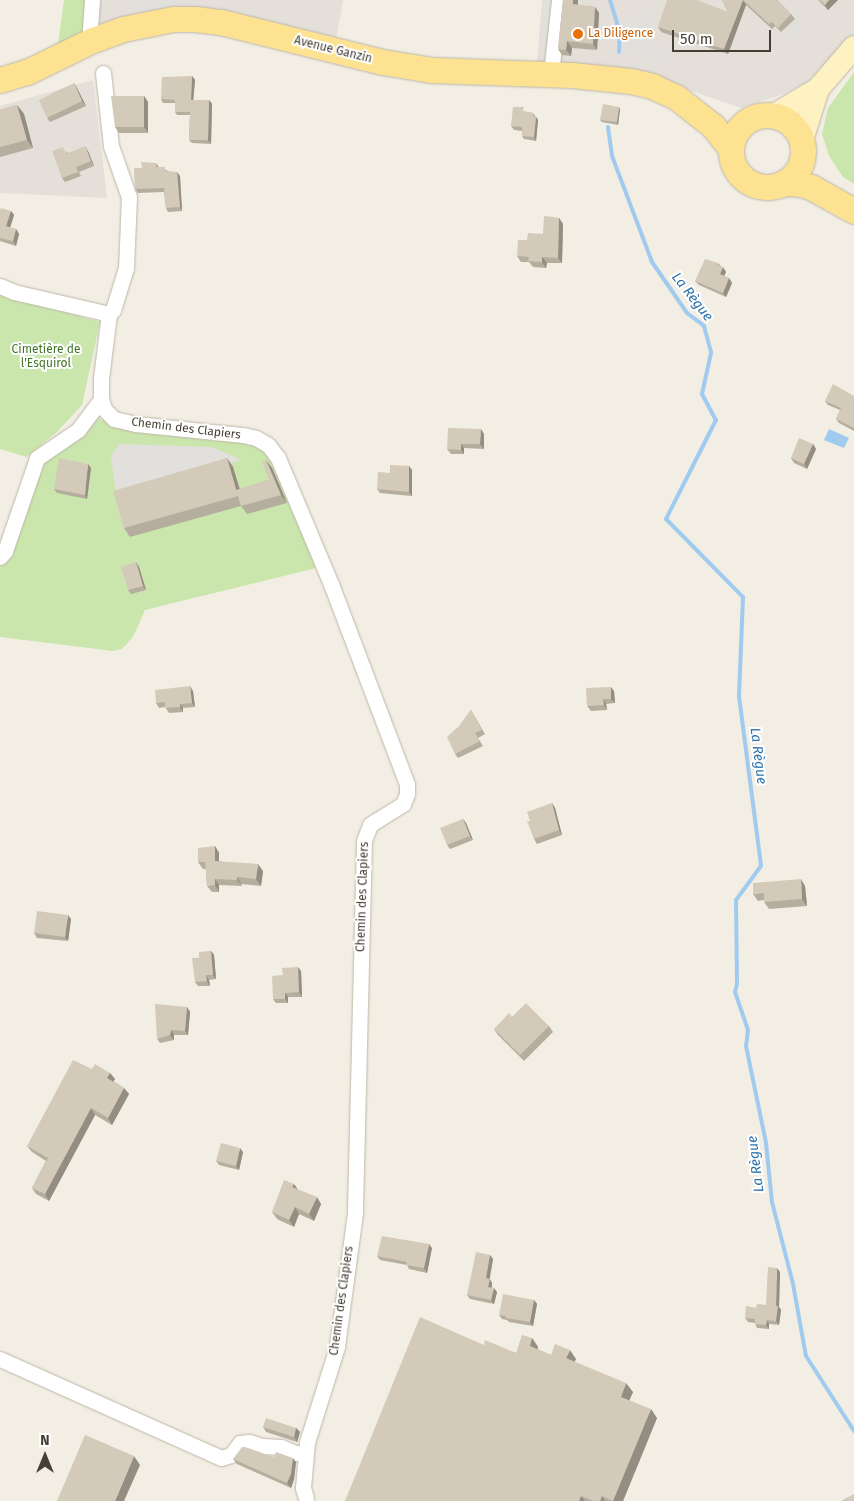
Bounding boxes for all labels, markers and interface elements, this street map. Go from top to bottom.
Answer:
scale bar [674,20,773,52]
place label: La Diligence [588,27,653,41]
marker: La Diligence [572,28,584,40]
text: 50 m [680,30,713,48]
street label: Avenue Ganzin [293,33,373,67]
water label: La Règue [668,269,716,325]
park label: Cimetière de l'Esquirol [12,343,80,371]
street label: Chemin des Clapiers [130,415,242,443]
water label: La Règue [746,727,770,785]
street label: Chemin des Clapiers [354,842,372,952]
water label: La Règue [744,1135,768,1193]
street label: Chemin des Clapiers [327,1245,357,1357]
north arrow [20,1431,70,1481]
text: N [40,1432,50,1449]

